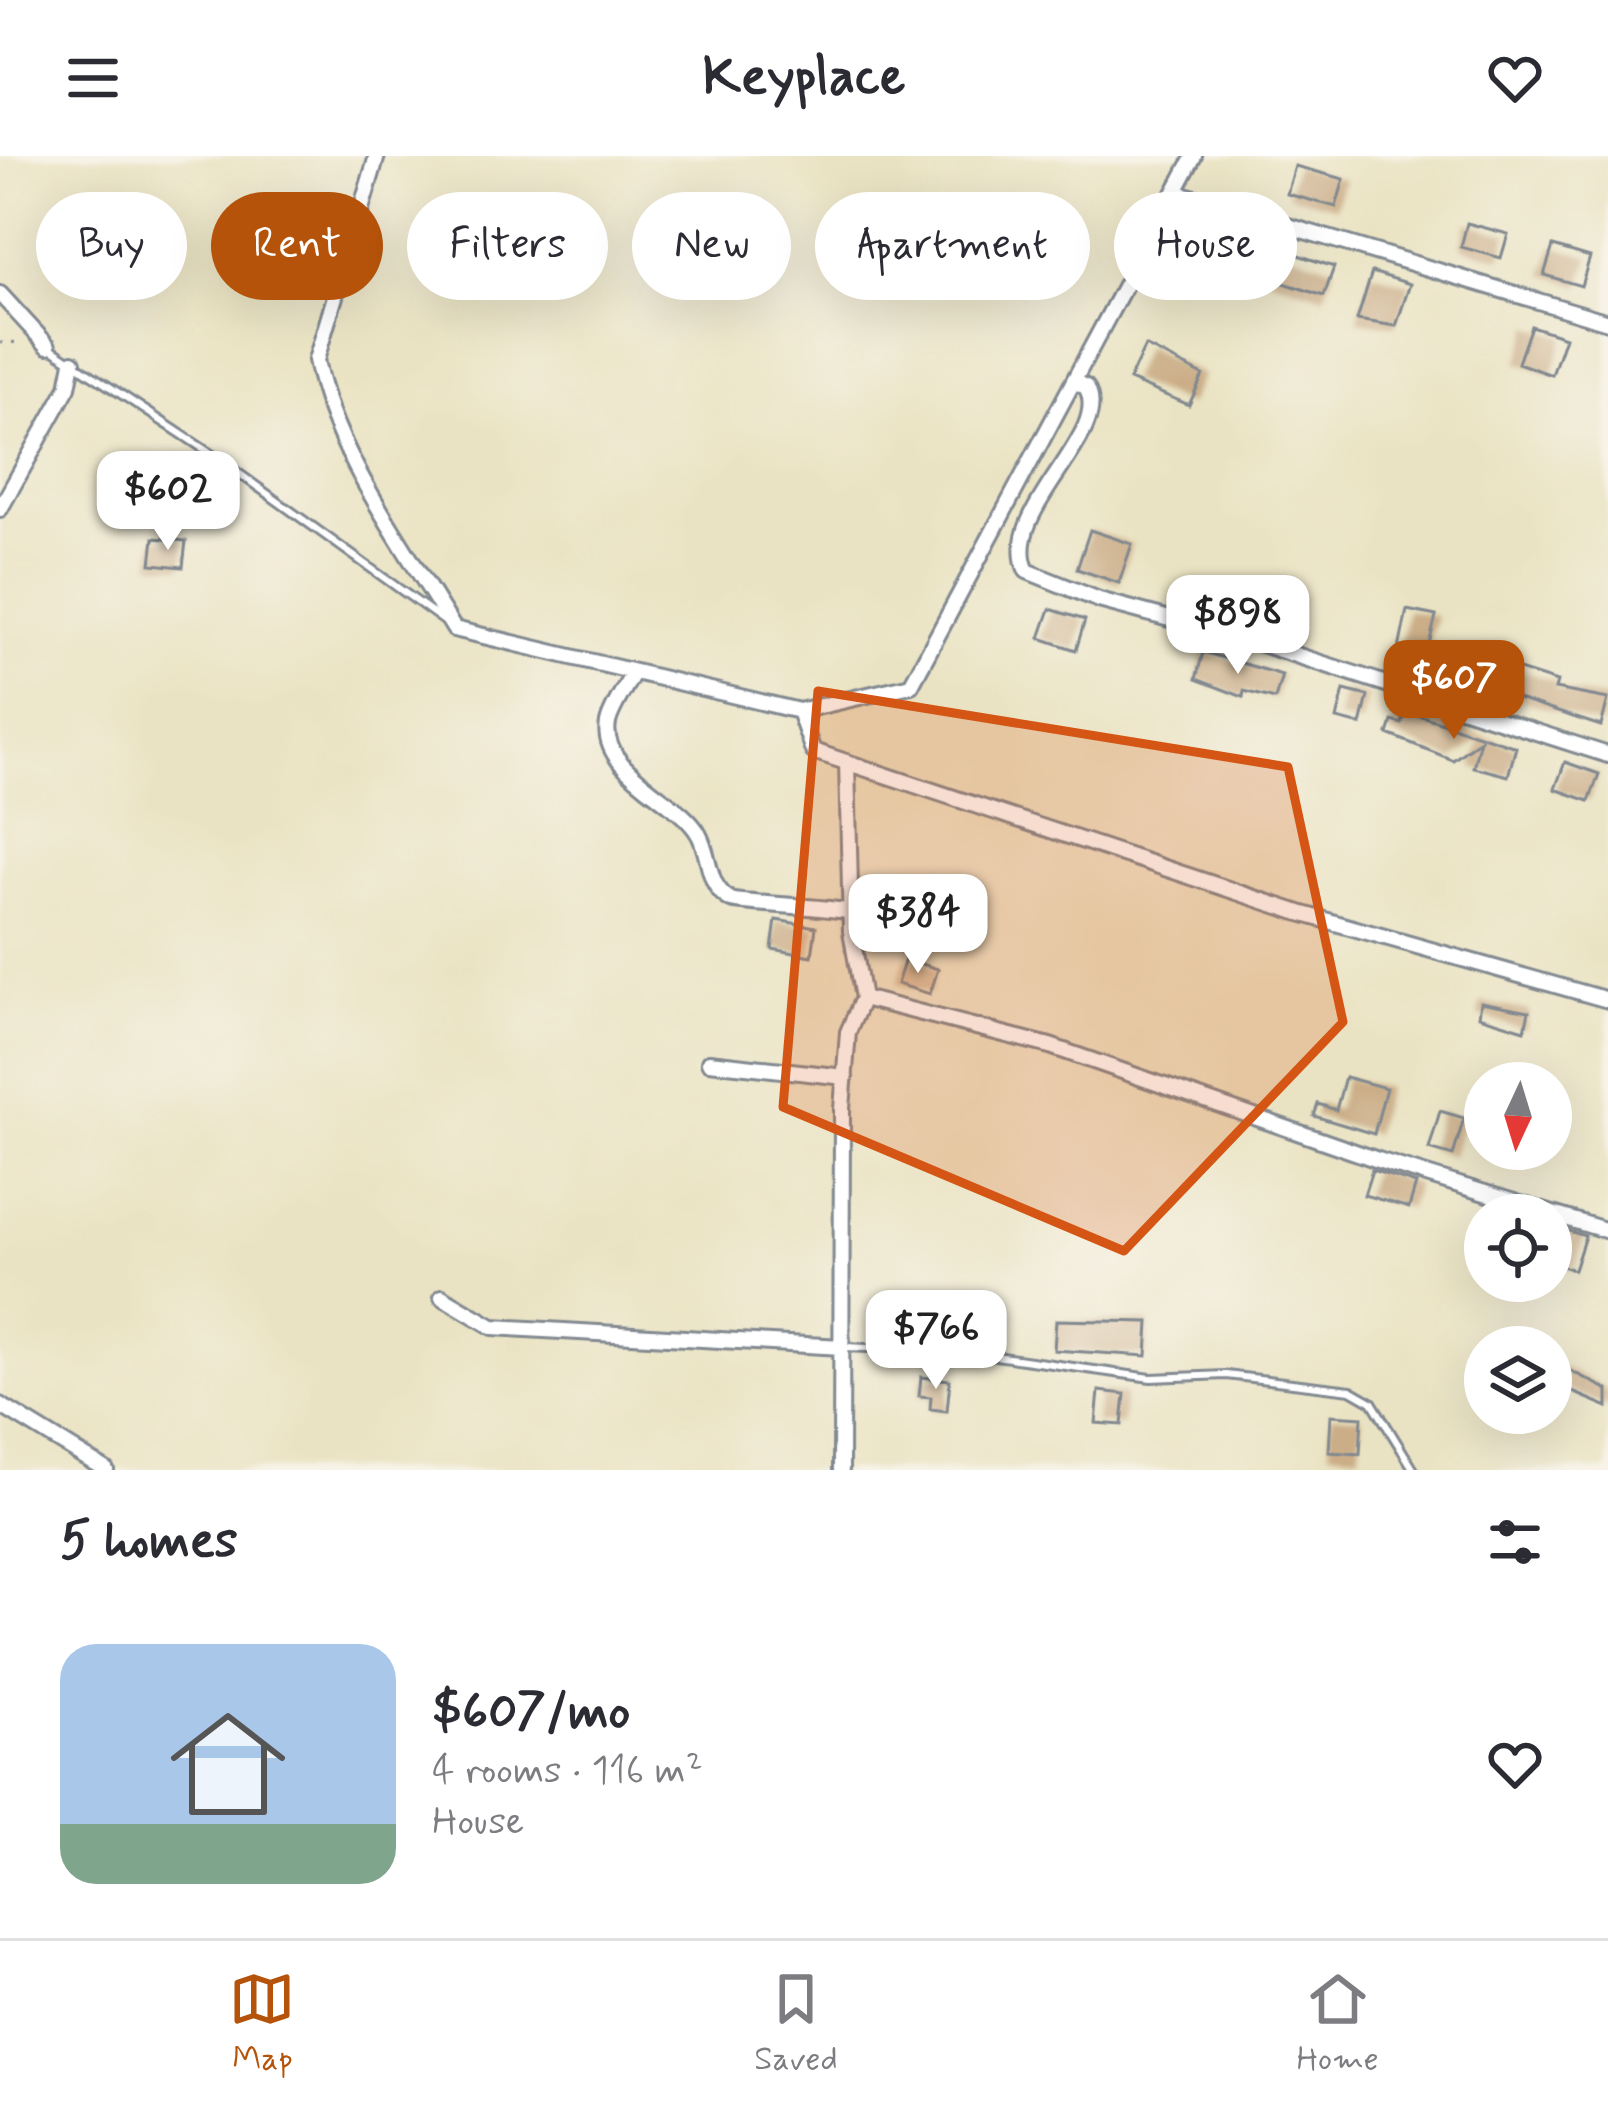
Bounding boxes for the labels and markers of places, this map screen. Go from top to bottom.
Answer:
pin: $602 [97,451,239,553]
pin: $898 [1167,575,1309,677]
pin: $607 [1383,640,1525,742]
pin: $384 [847,874,989,976]
pin: $766 [865,1290,1007,1392]

